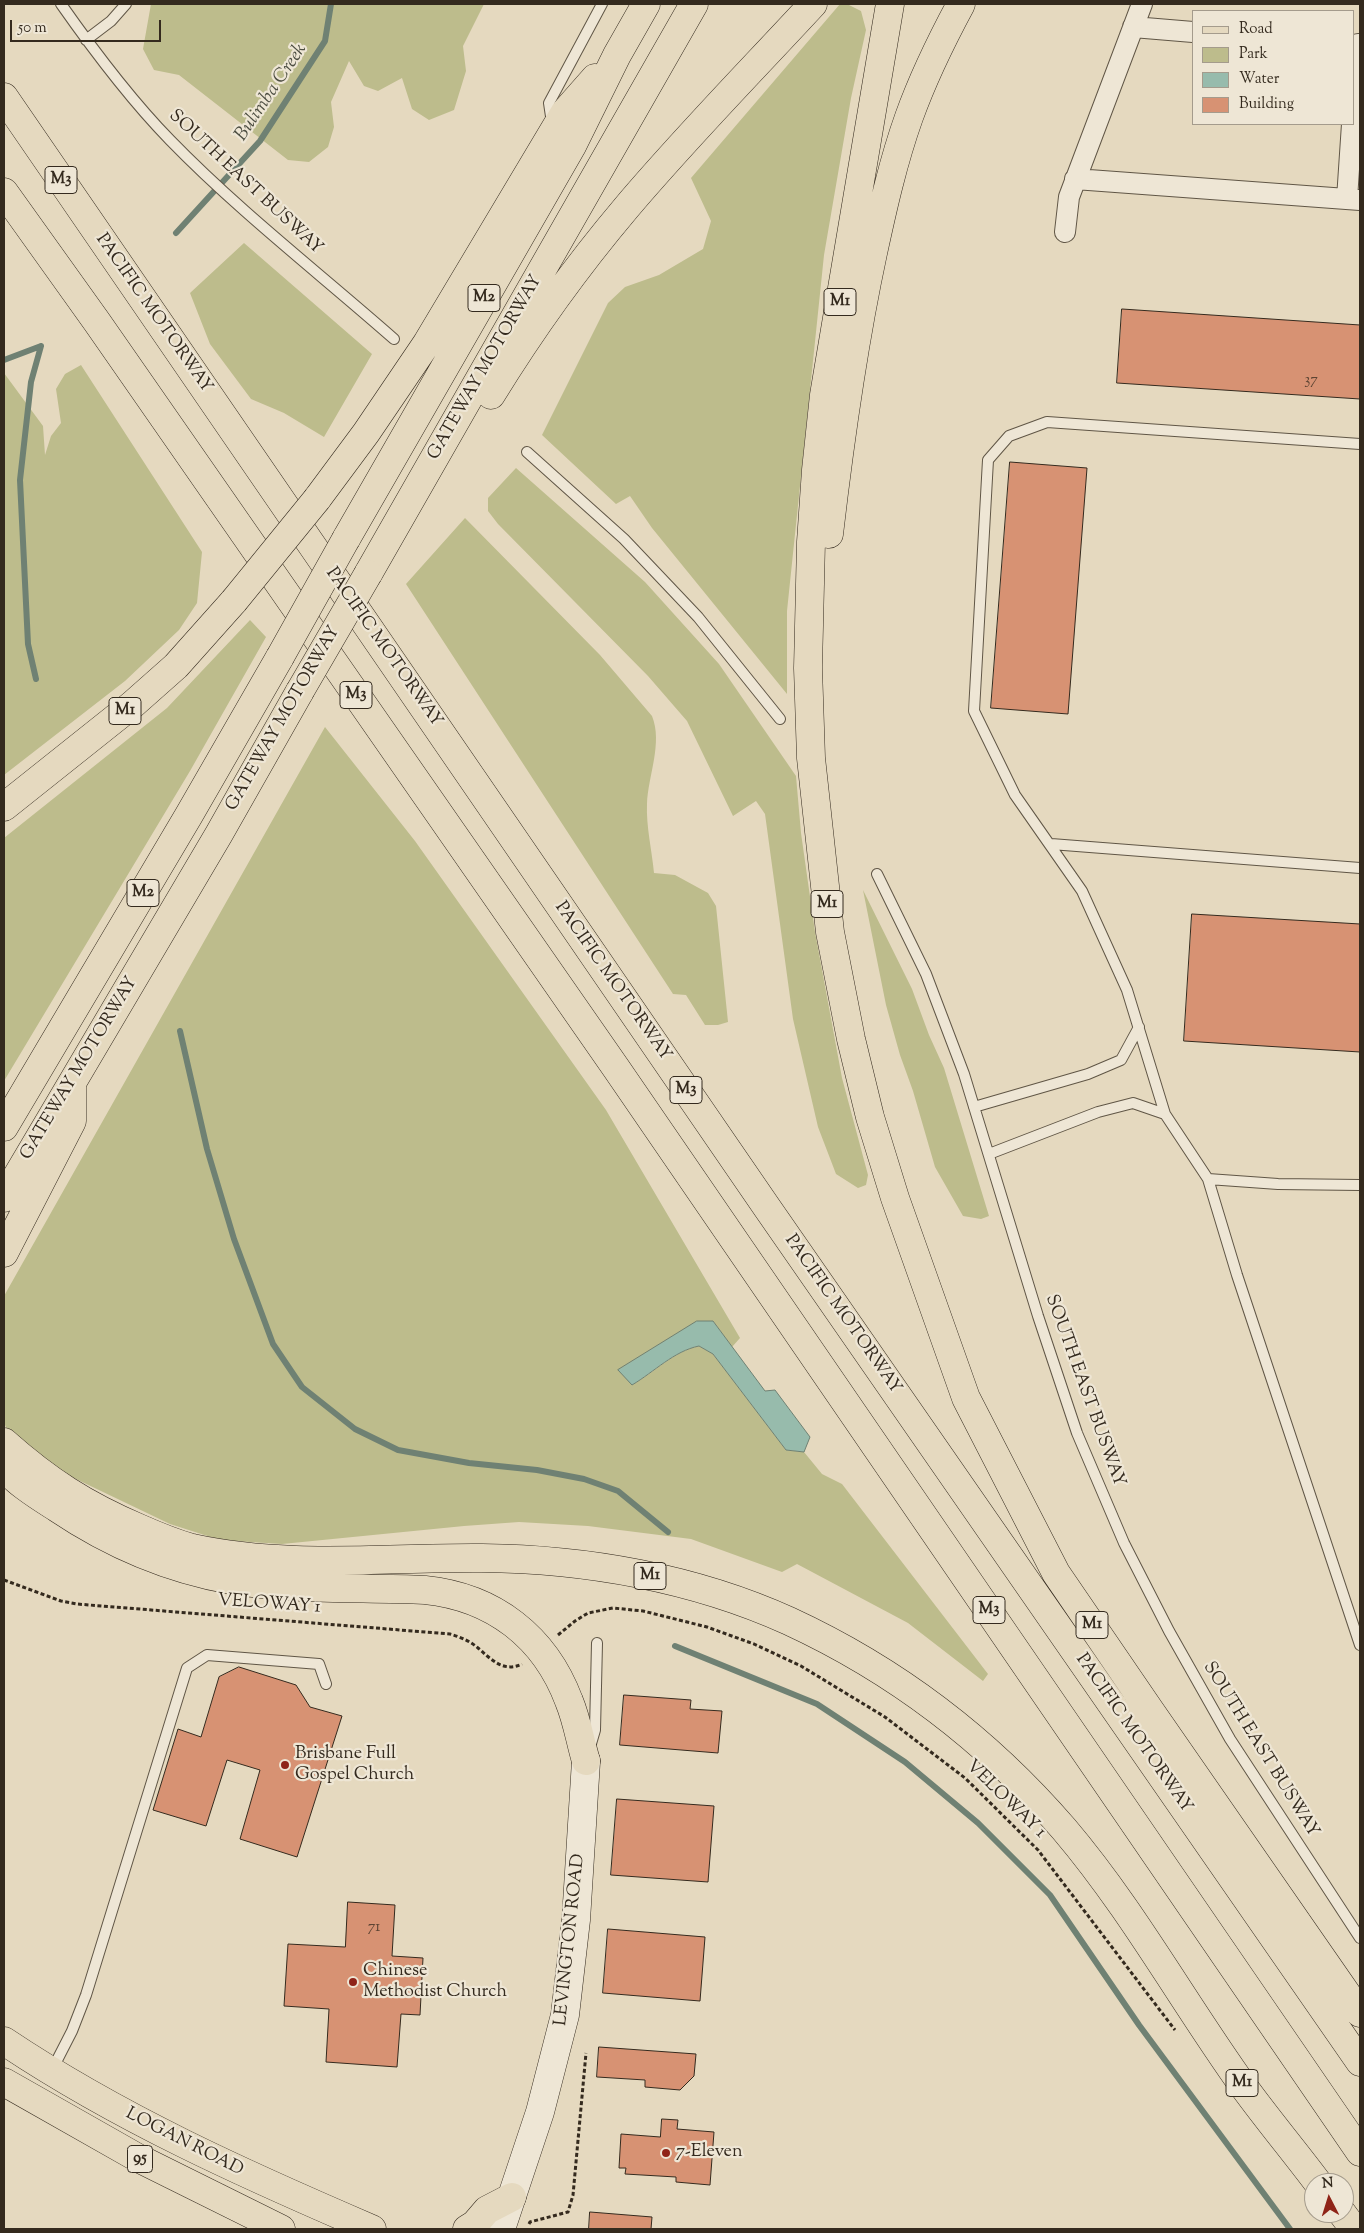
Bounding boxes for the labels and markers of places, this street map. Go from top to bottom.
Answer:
place label: Brisbane Full Gospel Church [295,1744,414,1786]
marker: Brisbane Full Gospel Church [279,1759,291,1771]
place label: Chinese Methodist Church [363,1961,507,2004]
marker: Chinese Methodist Church [347,1976,359,1988]
place label: 7-Eleven [676,2142,743,2164]
marker: 7-Eleven [660,2147,672,2159]

